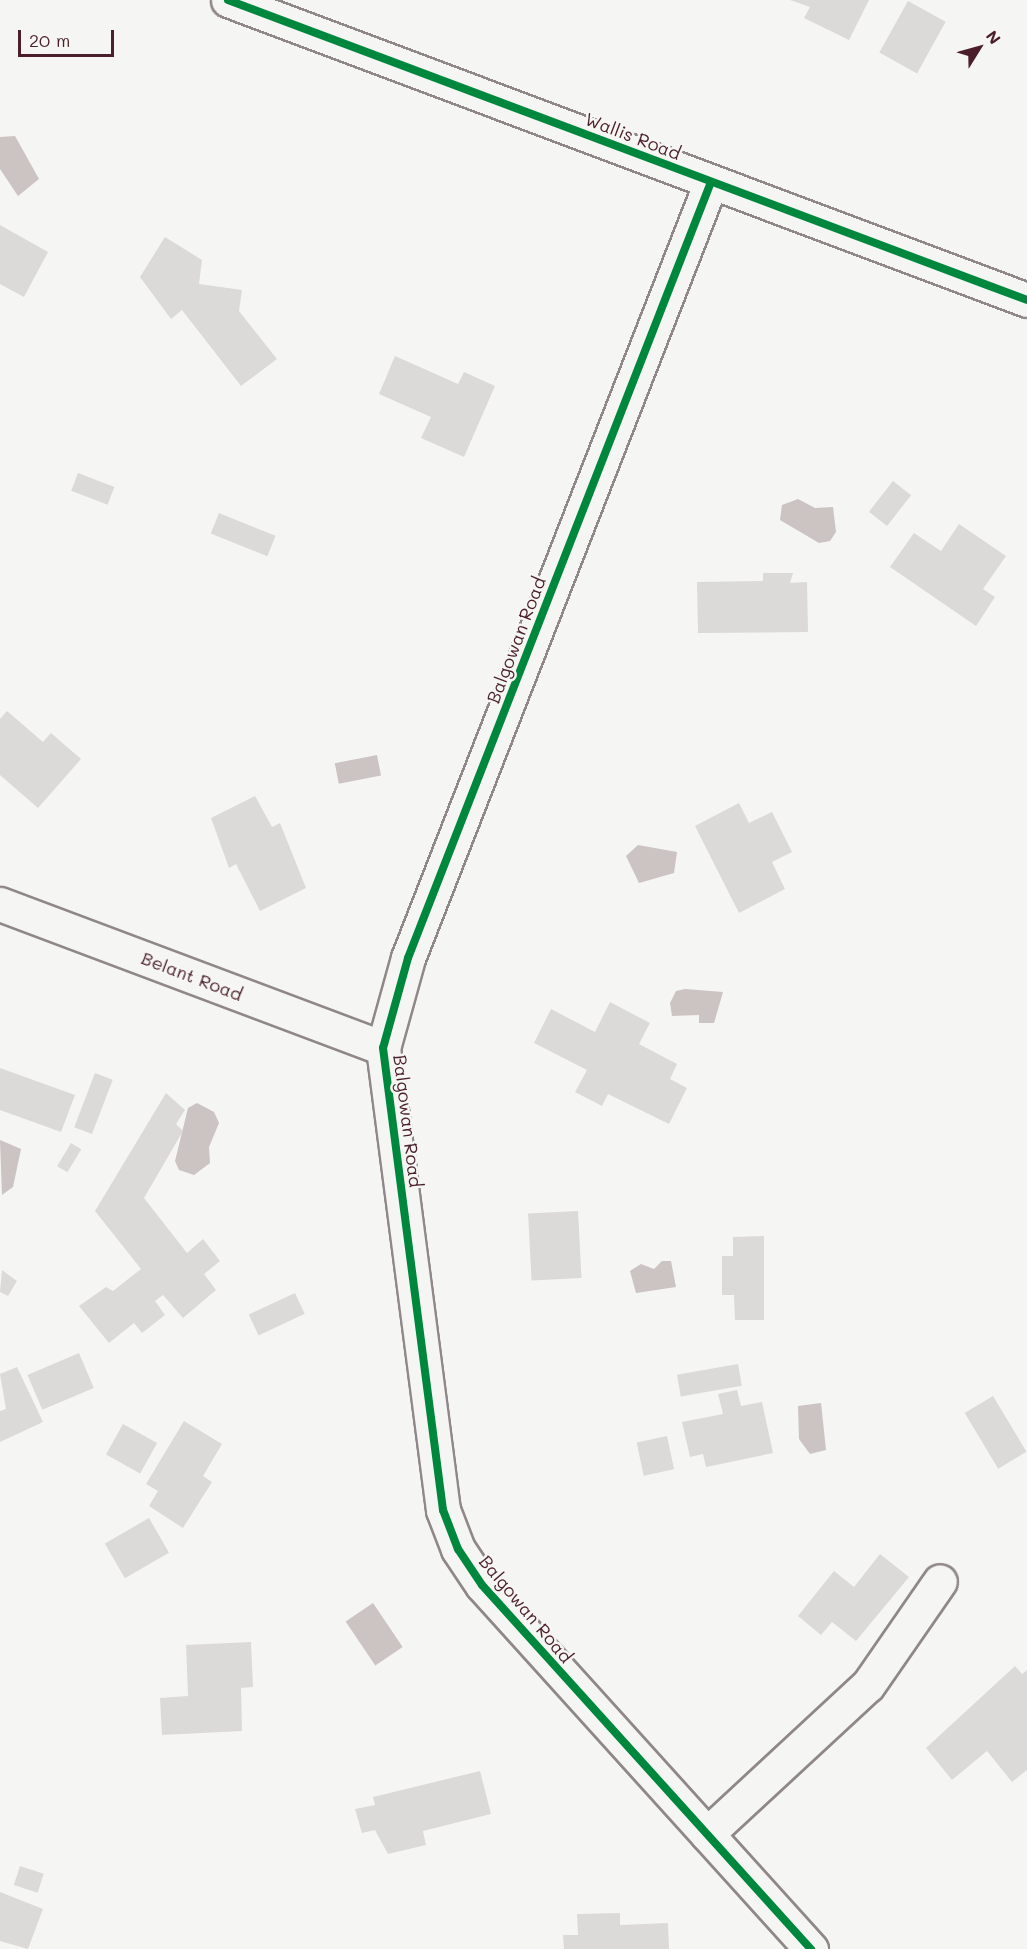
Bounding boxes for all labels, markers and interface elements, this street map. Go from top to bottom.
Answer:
scale bar [21,18,117,56]
north arrow [949,18,1009,78]
text: N [982,26,1006,48]
text: 20 m [29,28,70,52]
street label: Wallis Road [582,108,684,164]
street label: Balgowan Road [482,574,550,706]
street label: Belant Road [138,947,246,1005]
street label: Balgowan Road [389,1053,427,1189]
street label: Balgowan Road [475,1551,577,1667]

